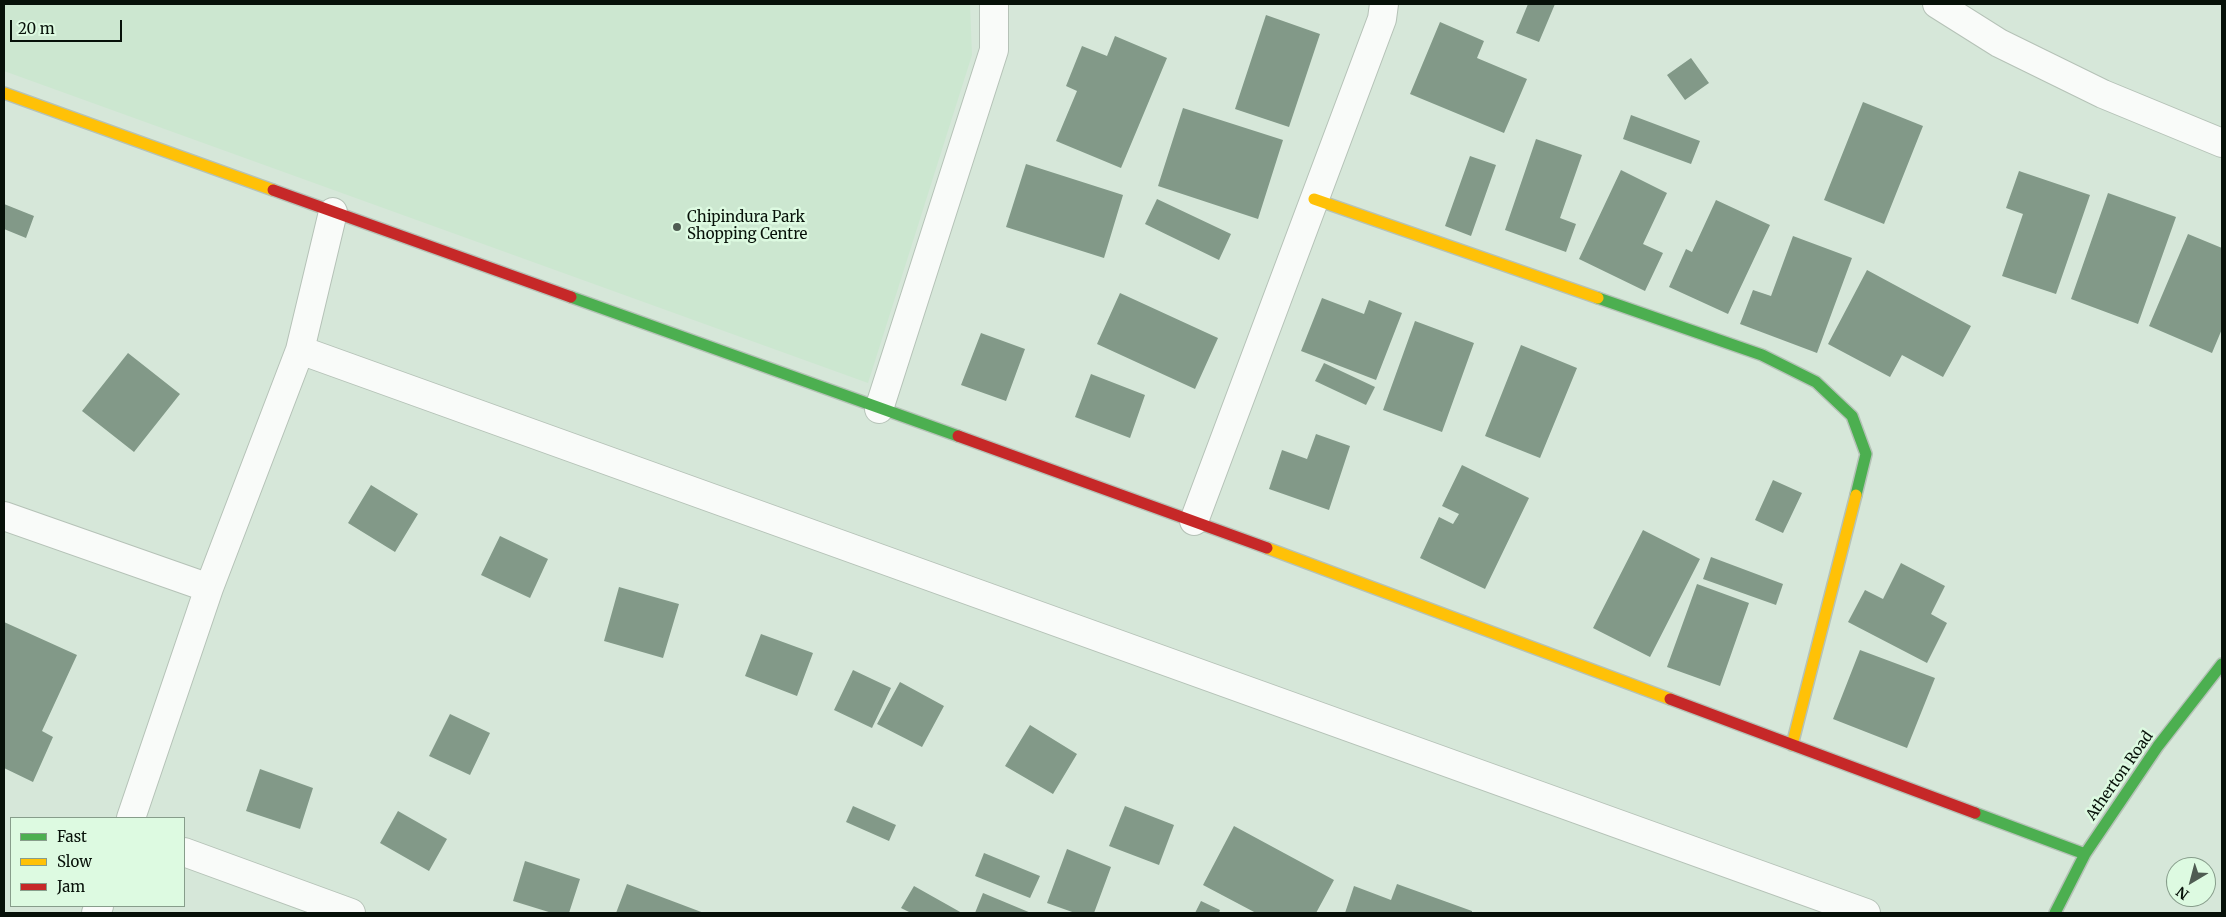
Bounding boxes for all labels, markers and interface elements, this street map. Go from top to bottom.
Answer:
scale bar [12,10,125,42]
text: 20 m [18,19,55,38]
place label: Chipindura Park Shopping Centre [687,209,807,244]
marker: Chipindura Park Shopping Centre [671,221,683,233]
street label: Atherton Road [2083,728,2157,824]
legend [10,817,185,907]
text: Fast [57,827,87,846]
text: Slow [57,852,92,871]
north arrow [2166,857,2216,907]
text: Jam [57,877,85,896]
text: N [2173,883,2192,904]

